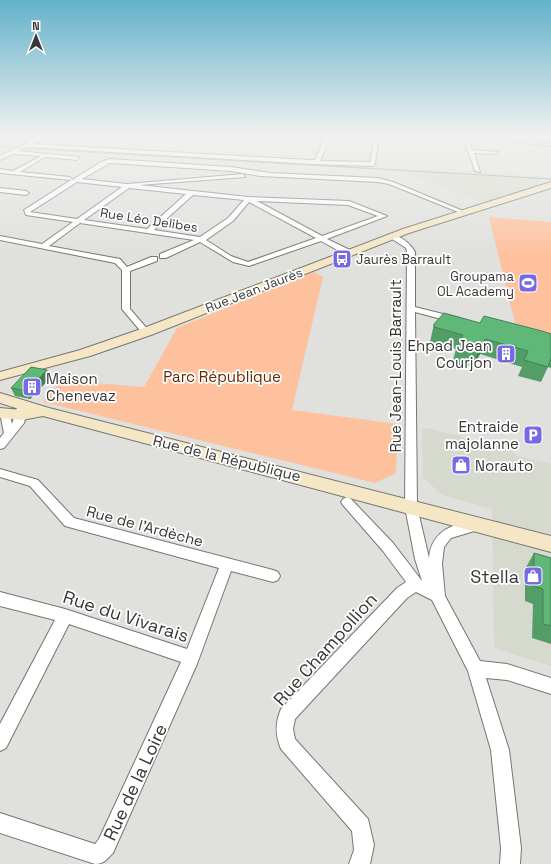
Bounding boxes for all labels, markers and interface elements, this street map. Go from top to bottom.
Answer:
north arrow [16,16,56,56]
text: N [32,19,40,33]
street label: Rue Léo Delibes [99,204,199,236]
bus stop icon: Jaurès Barrault [331,248,353,270]
place label: Jaurès Barrault [356,251,451,268]
street label: Rue Jean Jaurès [203,264,305,316]
place label: Groupama OL Academy [437,268,515,300]
sports icon: Groupama OL Academy [517,272,539,294]
street label: Rue Jean-Louis Barrault [386,279,405,453]
place label: Ehpad Jean Courjon [408,336,492,372]
building icon: Ehpad Jean Courjon [495,343,517,365]
park label: Parc République [163,367,281,386]
place label: Maison Chenevaz [46,369,116,405]
building icon: Maison Chenevaz [21,376,43,398]
place label: Entraide majolanne [445,417,519,453]
parking icon: Entraide majolanne [522,424,544,446]
street label: Rue de la République [151,430,303,486]
shop icon: Norauto [450,454,472,476]
place label: Norauto [475,456,533,475]
street label: Rue de l'Ardèche [84,501,206,551]
place label: Stella [470,565,519,588]
shop icon: Stella [522,565,544,587]
street label: Rue du Vivarais [60,585,192,647]
street label: Rue Champollion [268,588,382,710]
street label: Rue de la Loire [98,720,172,844]

